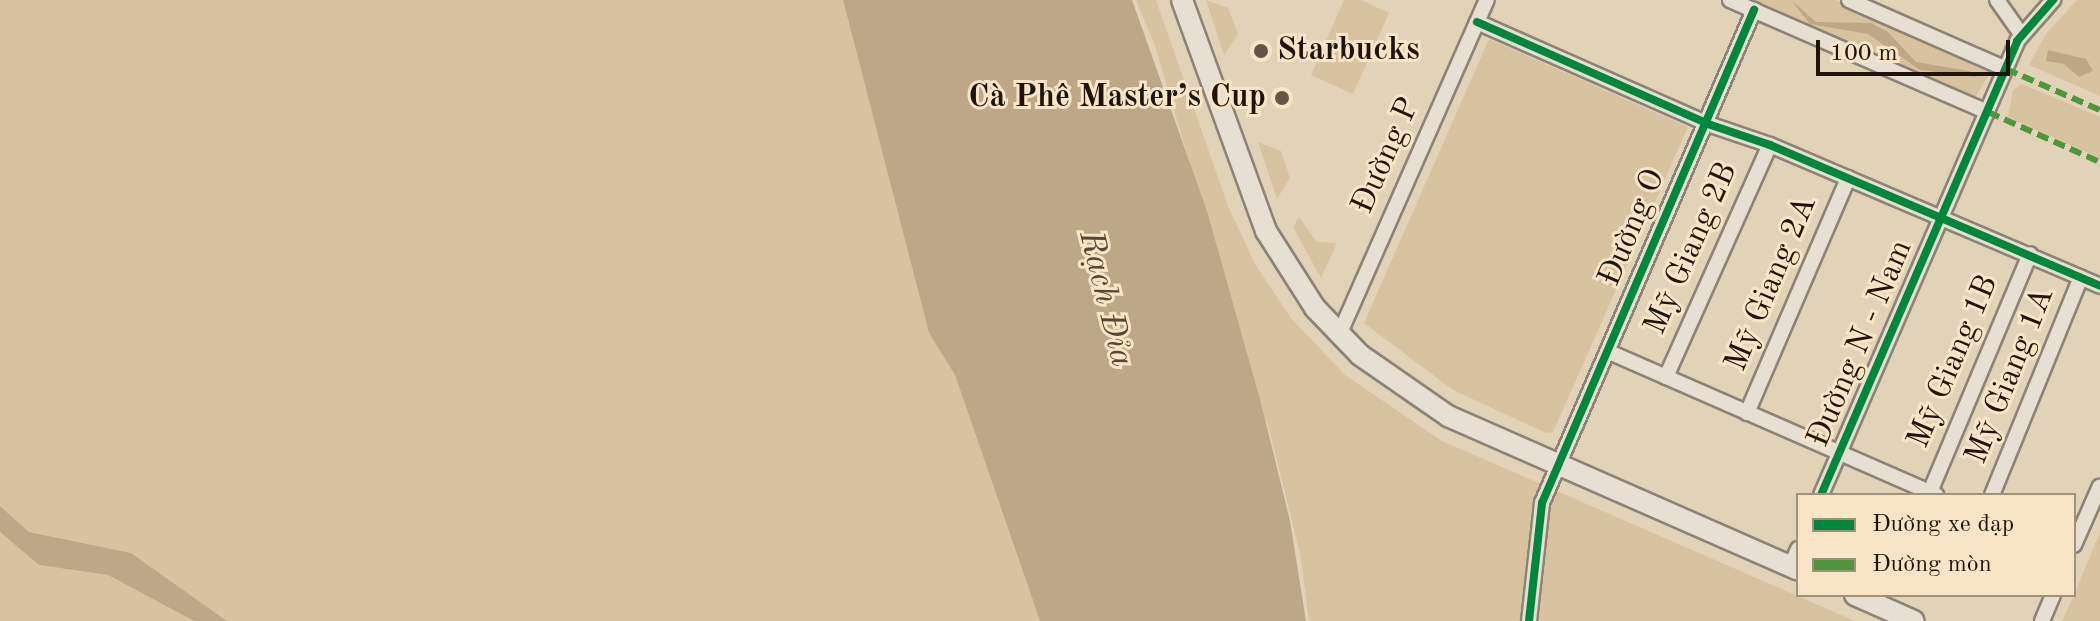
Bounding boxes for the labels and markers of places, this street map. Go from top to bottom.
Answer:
place label: Starbucks [1277,32,1420,70]
marker: Starbucks [1252,42,1270,60]
place label: Cà Phê Master’s Cup [968,79,1266,117]
marker: Cà Phê Master’s Cup [1273,89,1291,107]

